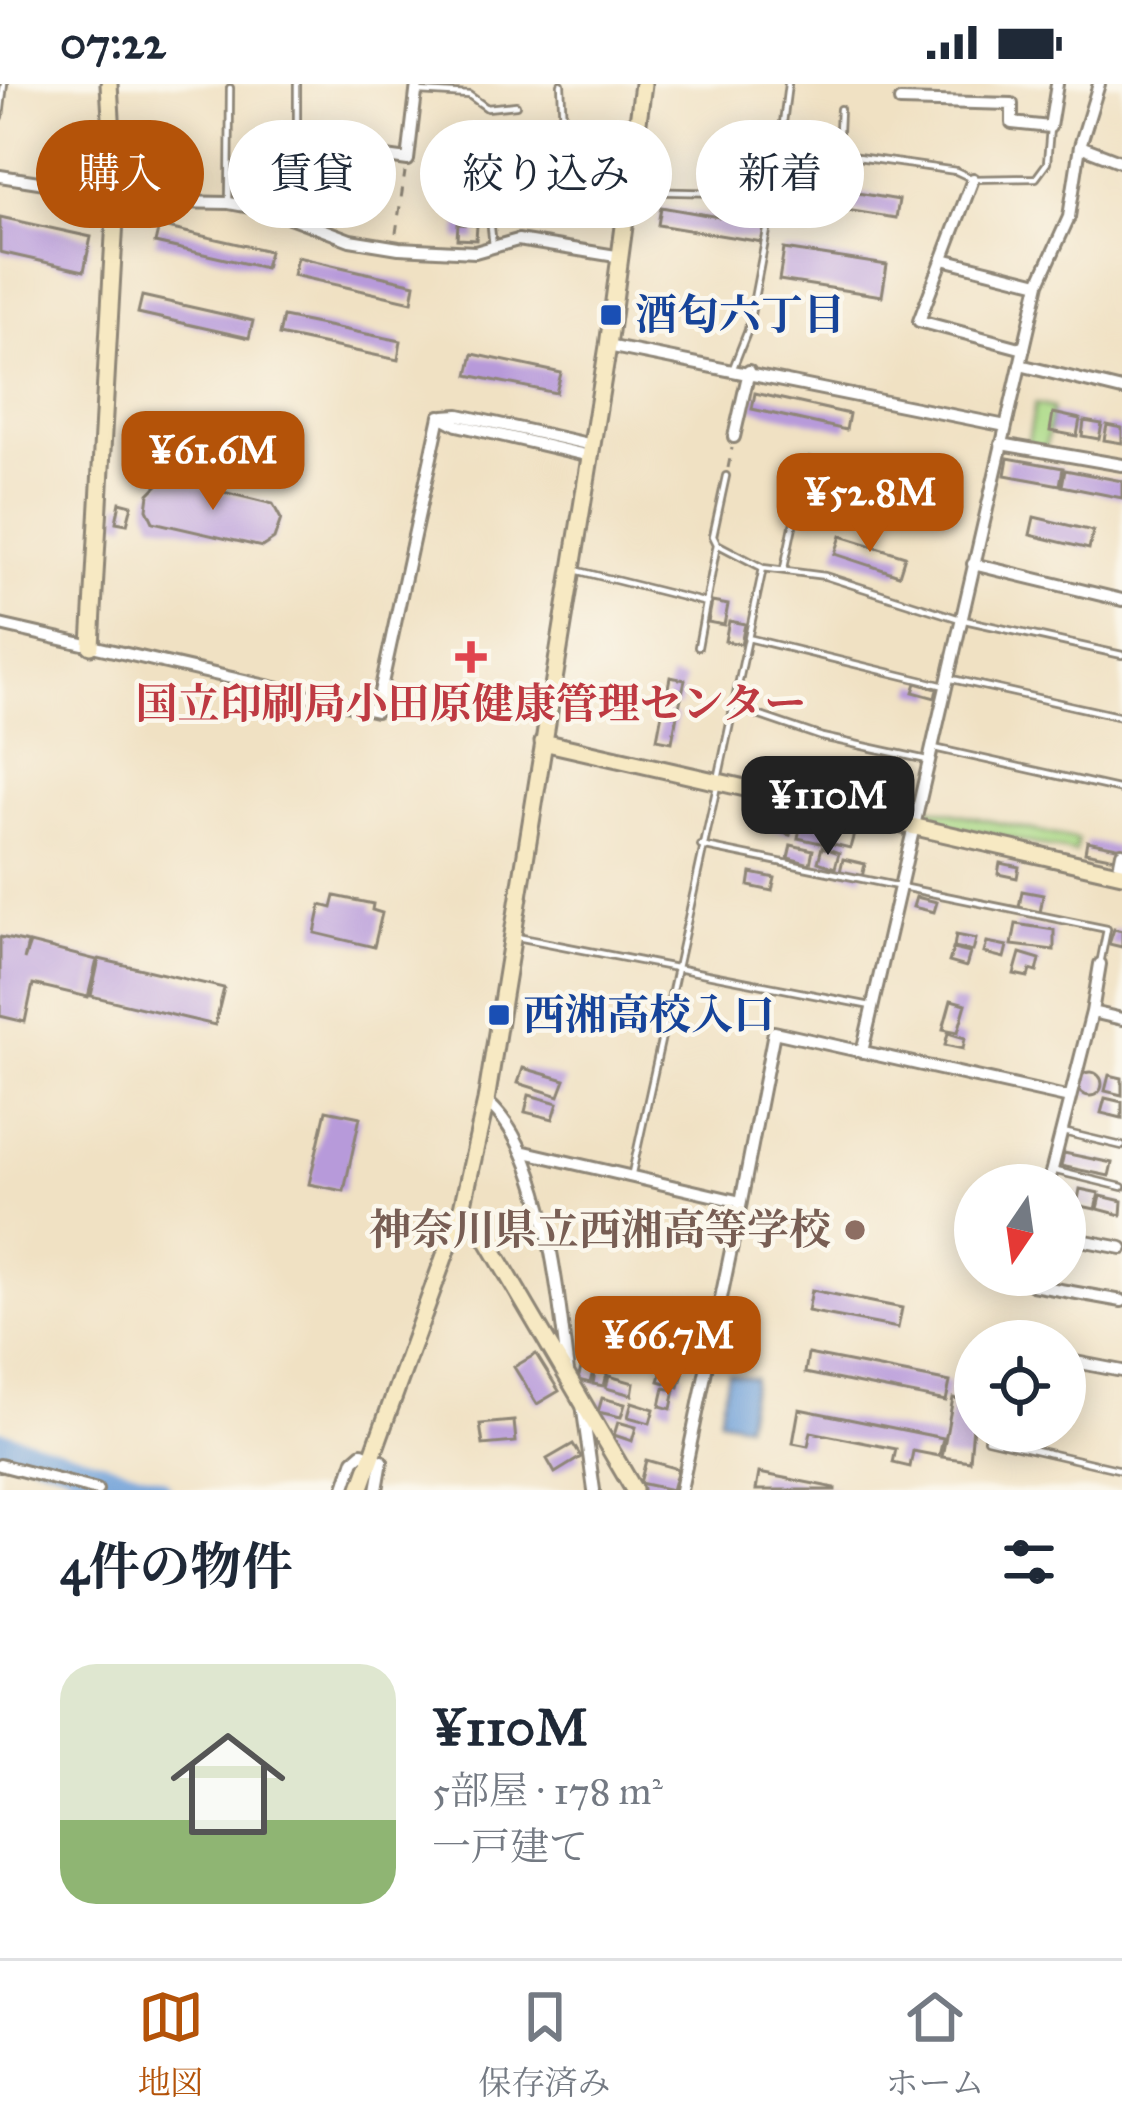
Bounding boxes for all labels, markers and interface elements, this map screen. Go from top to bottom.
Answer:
text: 07:22 [60,15,166,70]
chip: 購入 [36,120,204,228]
chip: 賃貸 [228,120,396,228]
chip: 絞り込み [420,120,672,228]
chip: 新着 [696,120,864,228]
place label: 酒匂六丁目 [635,289,845,341]
marker: 酒匂六丁目 [598,302,624,328]
pin: ¥61.6M [115,411,311,513]
text: ¥61.6M [148,426,278,474]
pin: ¥52.8M [772,453,968,555]
text: ¥52.8M [804,468,936,516]
marker: 国立印刷局小田原健康管理センター [455,641,487,673]
place label: 国立印刷局小田原健康管理センター [136,678,806,730]
pin: ¥110M [744,756,912,858]
text: ¥110M [768,771,888,819]
place label: 西湘高校入口 [523,989,775,1041]
marker: 西湘高校入口 [486,1002,512,1028]
north arrow [954,1164,1086,1296]
map controls [954,1164,1086,1452]
place label: 神奈川県立西湘高等学校 [369,1204,831,1256]
marker: 神奈川県立西湘高等学校 [842,1217,868,1243]
pin: ¥66.7M [570,1296,766,1398]
text: ¥66.7M [602,1311,734,1359]
button: locate [954,1320,1086,1452]
icon: filters [996,1529,1062,1595]
text: 4件の物件 [60,1536,292,1598]
text: ¥110M [432,1697,588,1759]
icon: home [156,1712,300,1856]
text: 5部屋 · 178 m² [432,1767,663,1815]
text: 一戸建て [432,1823,588,1871]
tab: 地図 [138,1984,204,2103]
tab: 保存済み [479,1984,611,2103]
tab: ホーム [886,1984,985,2103]

